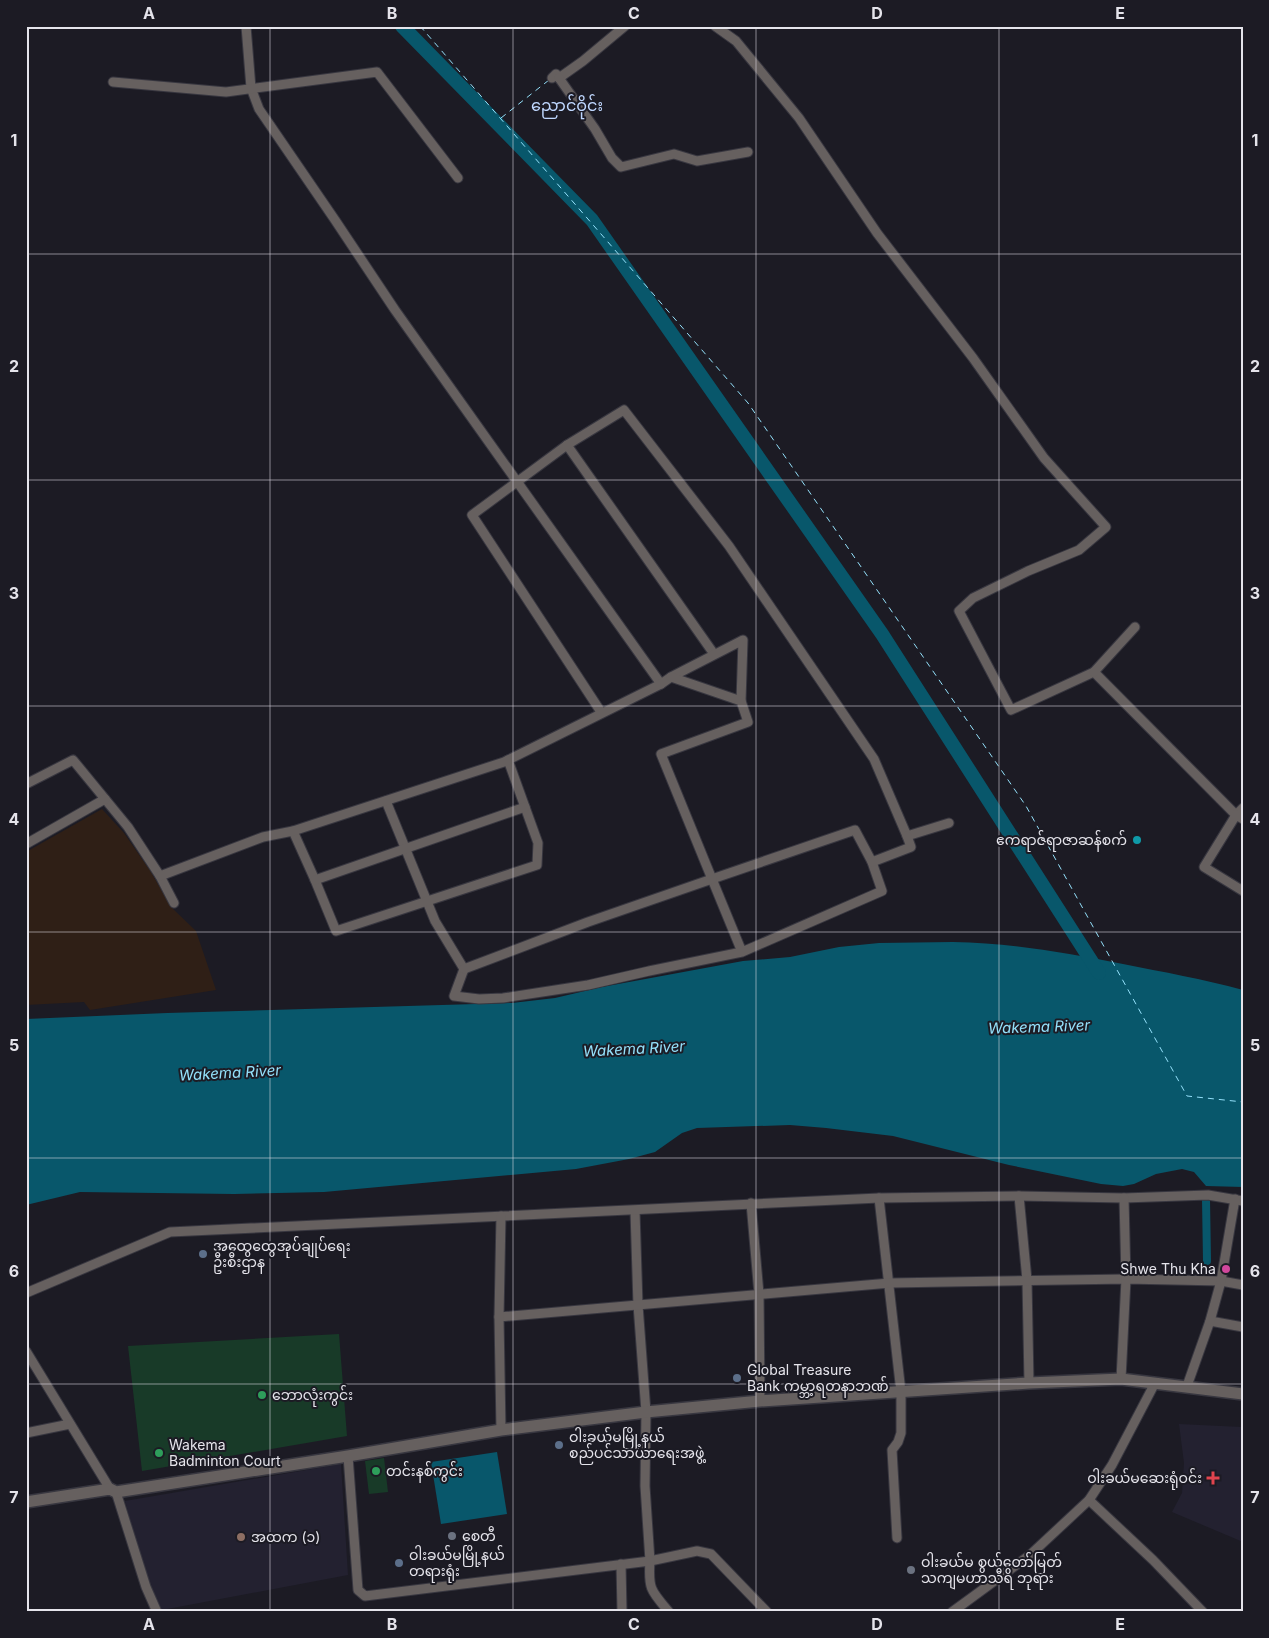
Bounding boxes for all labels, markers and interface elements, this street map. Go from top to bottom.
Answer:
text: A [143,3,155,23]
text: B [387,3,397,23]
text: C [628,3,640,23]
text: D [871,3,883,23]
text: E [1115,3,1125,23]
district label: ညောင်ဝိုင်း [531,94,603,120]
text: 1 [11,130,17,150]
text: 1 [1252,130,1258,150]
text: 2 [9,356,19,376]
text: 2 [1250,356,1260,376]
text: 3 [9,583,19,603]
text: 3 [1250,583,1260,603]
text: 4 [9,809,20,829]
text: 4 [1250,809,1261,829]
place label: ဧကရာဇ်ရာဇာဆန်စက် [996,830,1127,852]
marker: ဧကရာဇ်ရာဇာဆန်စက် [1131,834,1143,846]
water label: Wakema River [988,1015,1091,1038]
text: 5 [9,1035,19,1055]
text: 5 [1250,1035,1260,1055]
water label: Wakema River [583,1036,686,1061]
water label: Wakema River [179,1060,282,1085]
place label: အထွေထွေအုပ်ချုပ်ရေး ဦးစီးဌာန [213,1236,351,1274]
marker: အထွေထွေအုပ်ချုပ်ရေး ဦးစီးဌာန [197,1248,209,1260]
place label: Shwe Thu Kha [1120,1260,1216,1277]
text: 6 [9,1261,19,1281]
text: 6 [1250,1261,1260,1281]
marker: Shwe Thu Kha [1220,1263,1232,1275]
place label: Global Treasure Bank ကမ္ဘာ့ရတနာဘဏ် [747,1361,889,1398]
marker: Global Treasure Bank ကမ္ဘာ့ရတနာဘဏ် [731,1372,743,1384]
place label: ဘောလုံးကွင်း [272,1385,353,1407]
marker: ဘောလုံးကွင်း [256,1389,268,1401]
place label: ဝါးခယ်မမြို့နယ် စည်ပင်သာယာရေးအဖွဲ့ [569,1427,706,1465]
place label: Wakema Badminton Court [169,1436,281,1469]
marker: ဝါးခယ်မမြို့နယ် စည်ပင်သာယာရေးအဖွဲ့ [553,1439,565,1451]
marker: Wakema Badminton Court [153,1447,165,1459]
place label: တင်းနစ်ကွင်း [386,1461,463,1483]
marker: တင်းနစ်ကွင်း [370,1465,382,1477]
place label: ဝါးခယ်မဆေးရုံဝင်း [1087,1468,1202,1490]
marker: ဝါးခယ်မဆေးရုံဝင်း [1206,1471,1220,1485]
text: 7 [9,1487,19,1507]
text: 7 [1250,1487,1260,1507]
place label: စေတီ [462,1526,496,1544]
place label: အထက (၁) [251,1528,320,1545]
marker: စေတီ [446,1530,458,1542]
marker: အထက (၁) [235,1531,247,1543]
place label: ဝါးခယ်မမြို့နယ် တရားရုံး [409,1545,505,1583]
place label: ဝါးခယ်မ စွယ်တော်မြတ် သကျမဟာသီရိ ဘုရား [921,1552,1062,1590]
marker: ဝါးခယ်မမြို့နယ် တရားရုံး [393,1557,405,1569]
marker: ဝါးခယ်မ စွယ်တော်မြတ် သကျမဟာသီရိ ဘုရား [905,1564,917,1576]
text: A [143,1614,155,1634]
text: B [387,1614,397,1634]
text: C [628,1614,640,1634]
text: D [871,1614,883,1634]
text: E [1115,1614,1125,1634]

